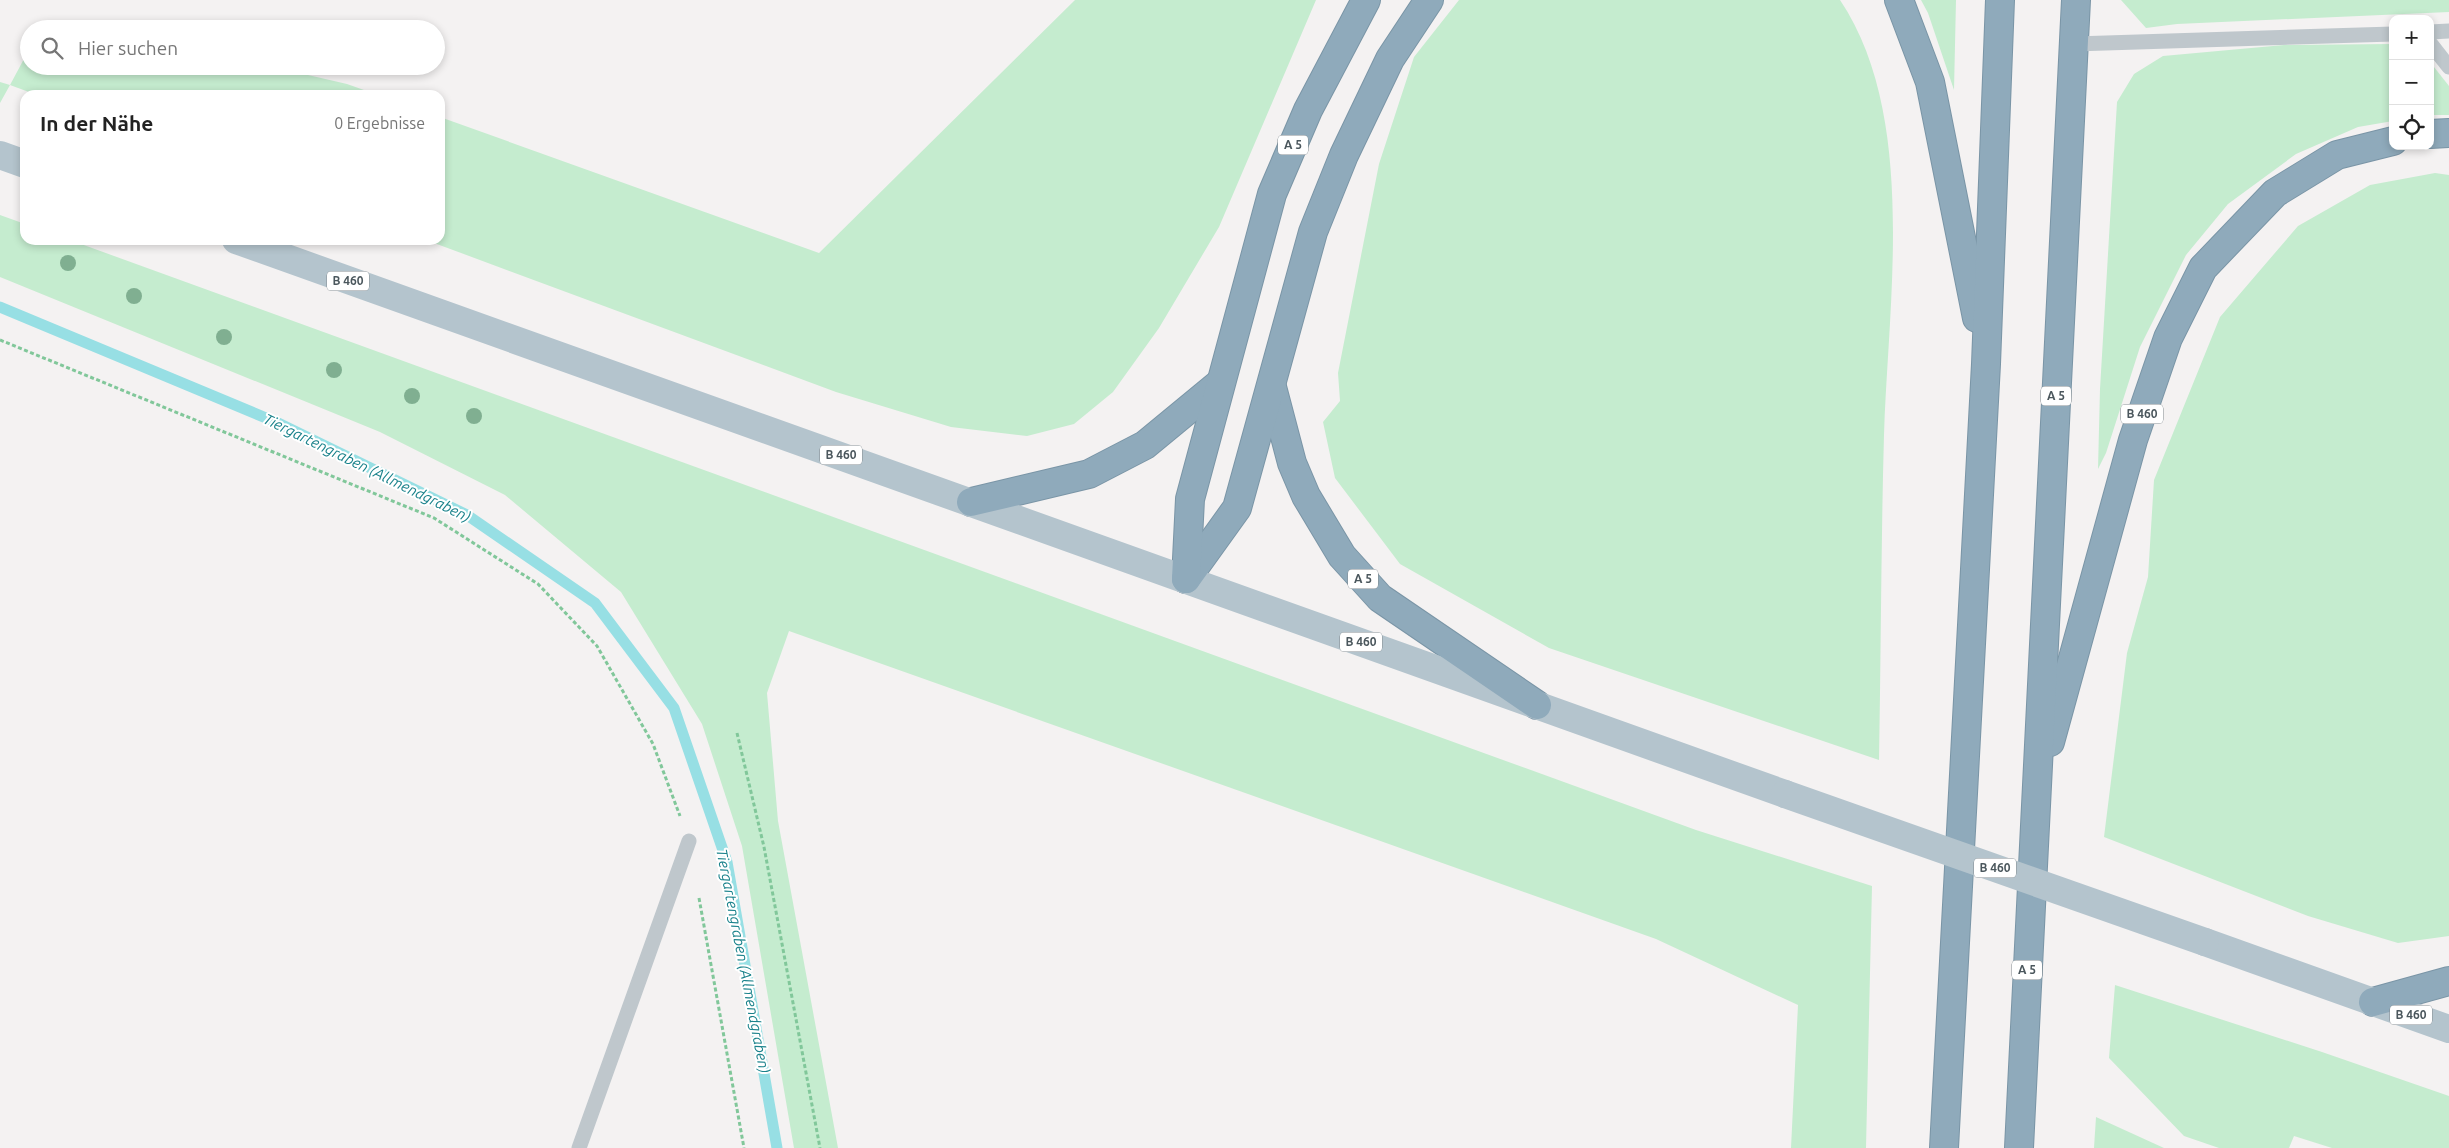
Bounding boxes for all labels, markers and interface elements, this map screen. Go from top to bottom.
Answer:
map controls [2389,15,2434,150]
button: + [2389,15,2434,60]
search box [20,20,445,75]
icon: search [38,34,66,62]
text: Hier suchen [78,37,178,59]
button: − [2389,60,2434,105]
button: locate [2389,105,2434,150]
text: In der Nähe [40,111,153,135]
text: 0 Ergebnisse [334,114,425,132]
road number: A 5 [1278,136,1308,154]
road number: B 460 [327,272,369,290]
road number: A 5 [2041,386,2071,406]
road number: B 460 [2121,404,2163,424]
water label: Tiergartengraben (Allmendgraben) [261,410,474,525]
road number: B 460 [820,446,862,464]
road number: A 5 [1348,570,1378,588]
road number: B 460 [1340,632,1382,652]
water label: Tiergartengraben (Allmendgraben) [713,847,774,1075]
road number: B 460 [1974,858,2016,878]
road number: A 5 [2012,960,2042,980]
road number: B 460 [2390,1006,2432,1024]

